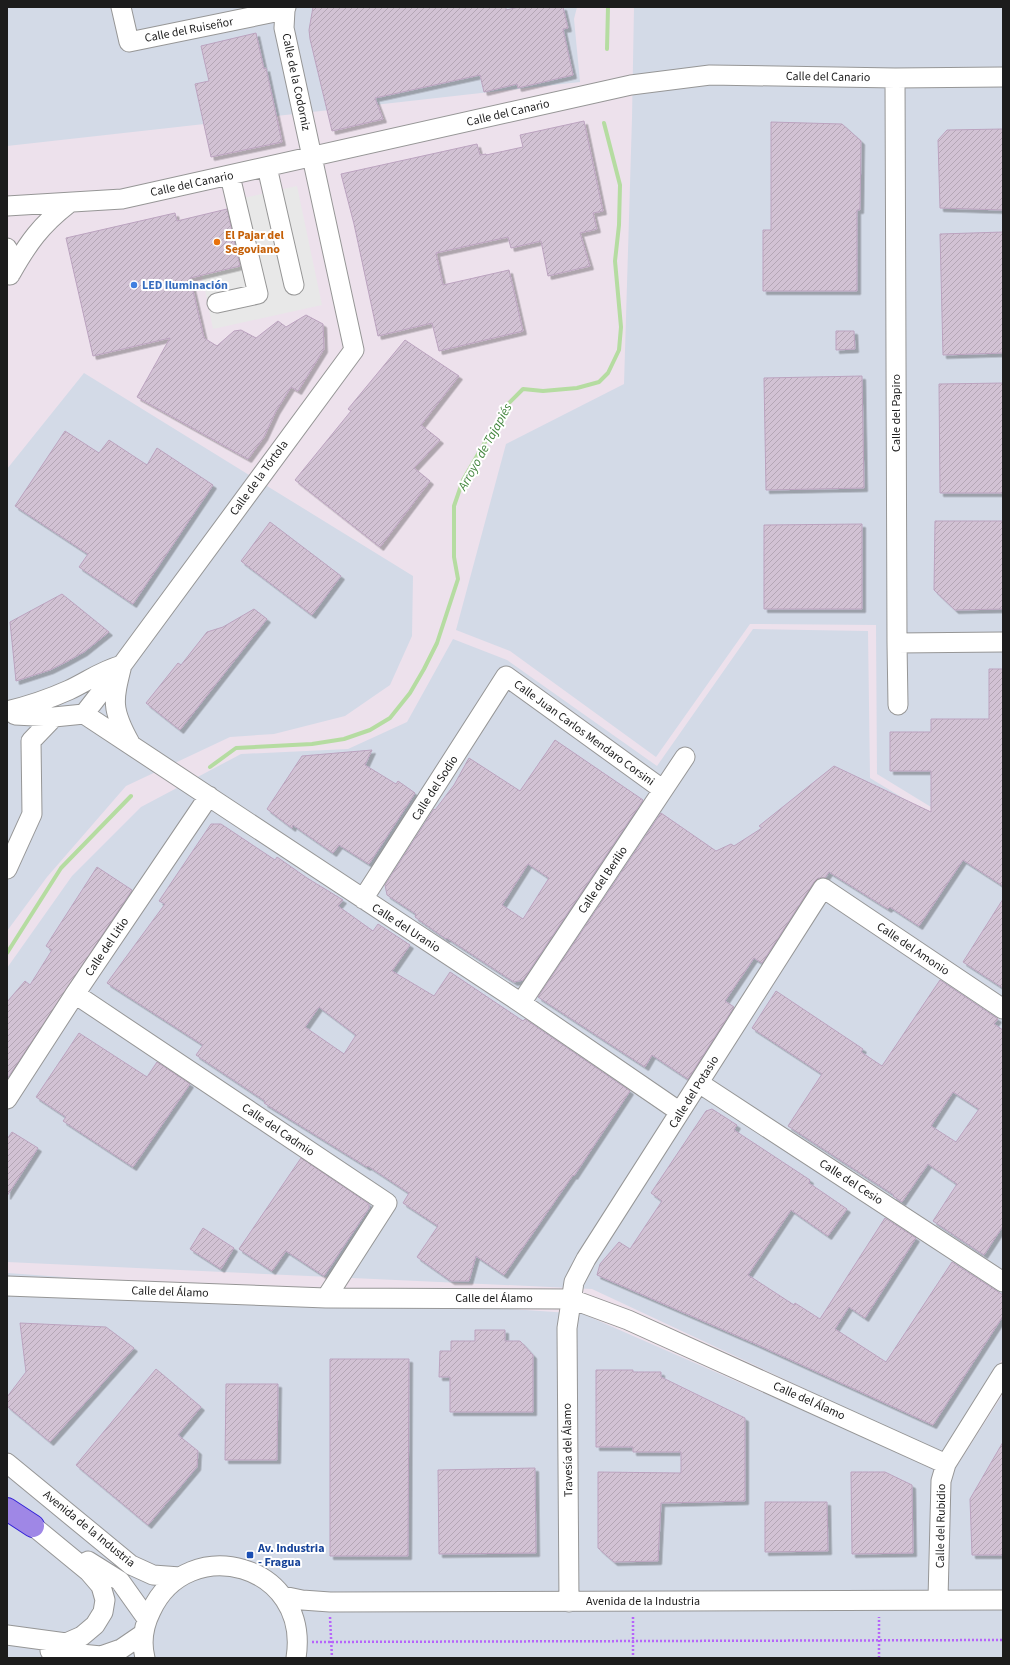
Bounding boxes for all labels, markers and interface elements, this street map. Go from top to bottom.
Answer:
street label: Calle del Ruiseñor [143,13,236,47]
street label: Calle de la Codorniz [277,32,315,132]
street label: Calle del Canario [786,68,870,86]
street label: Calle del Canario [465,95,551,131]
street label: Calle del Canario [149,167,235,201]
place label: El Pajar del Segoviano [225,227,284,258]
marker: El Pajar del Segoviano [212,237,222,247]
place label: LED Iluminación [142,277,228,294]
marker: LED Iluminación [129,280,139,290]
street label: Calle del Papiro [888,374,905,452]
water label: Arroyo de Tajapiés [453,400,516,495]
street label: Calle de la Tórtola [226,437,292,519]
street label: Calle Juan Carlos Mendaro Corsini [510,676,658,790]
street label: Calle del Sodio [408,752,462,824]
street label: Calle del Berilio [574,843,632,917]
street label: Calle del Uranio [368,899,444,957]
street label: Calle del Litio [81,914,133,980]
street label: Calle del Amonio [873,918,953,980]
street label: Calle del Potasio [665,1052,723,1132]
street label: Calle del Cadmio [238,1099,318,1161]
street label: Calle del Cesio [816,1155,886,1209]
street label: Calle del Álamo [131,1282,209,1302]
street label: Calle del Álamo [455,1290,533,1307]
street label: Calle del Álamo [770,1377,848,1425]
street label: Travesía del Álamo [559,1403,577,1497]
street label: Calle del Rubidio [932,1484,950,1568]
street label: Avenida de la Industria [39,1487,139,1571]
place label: Av. Industria - Fragua [257,1540,325,1571]
marker: Av. Industria - Fragua [245,1550,255,1560]
street label: Avenida de la Industria [586,1593,700,1610]

